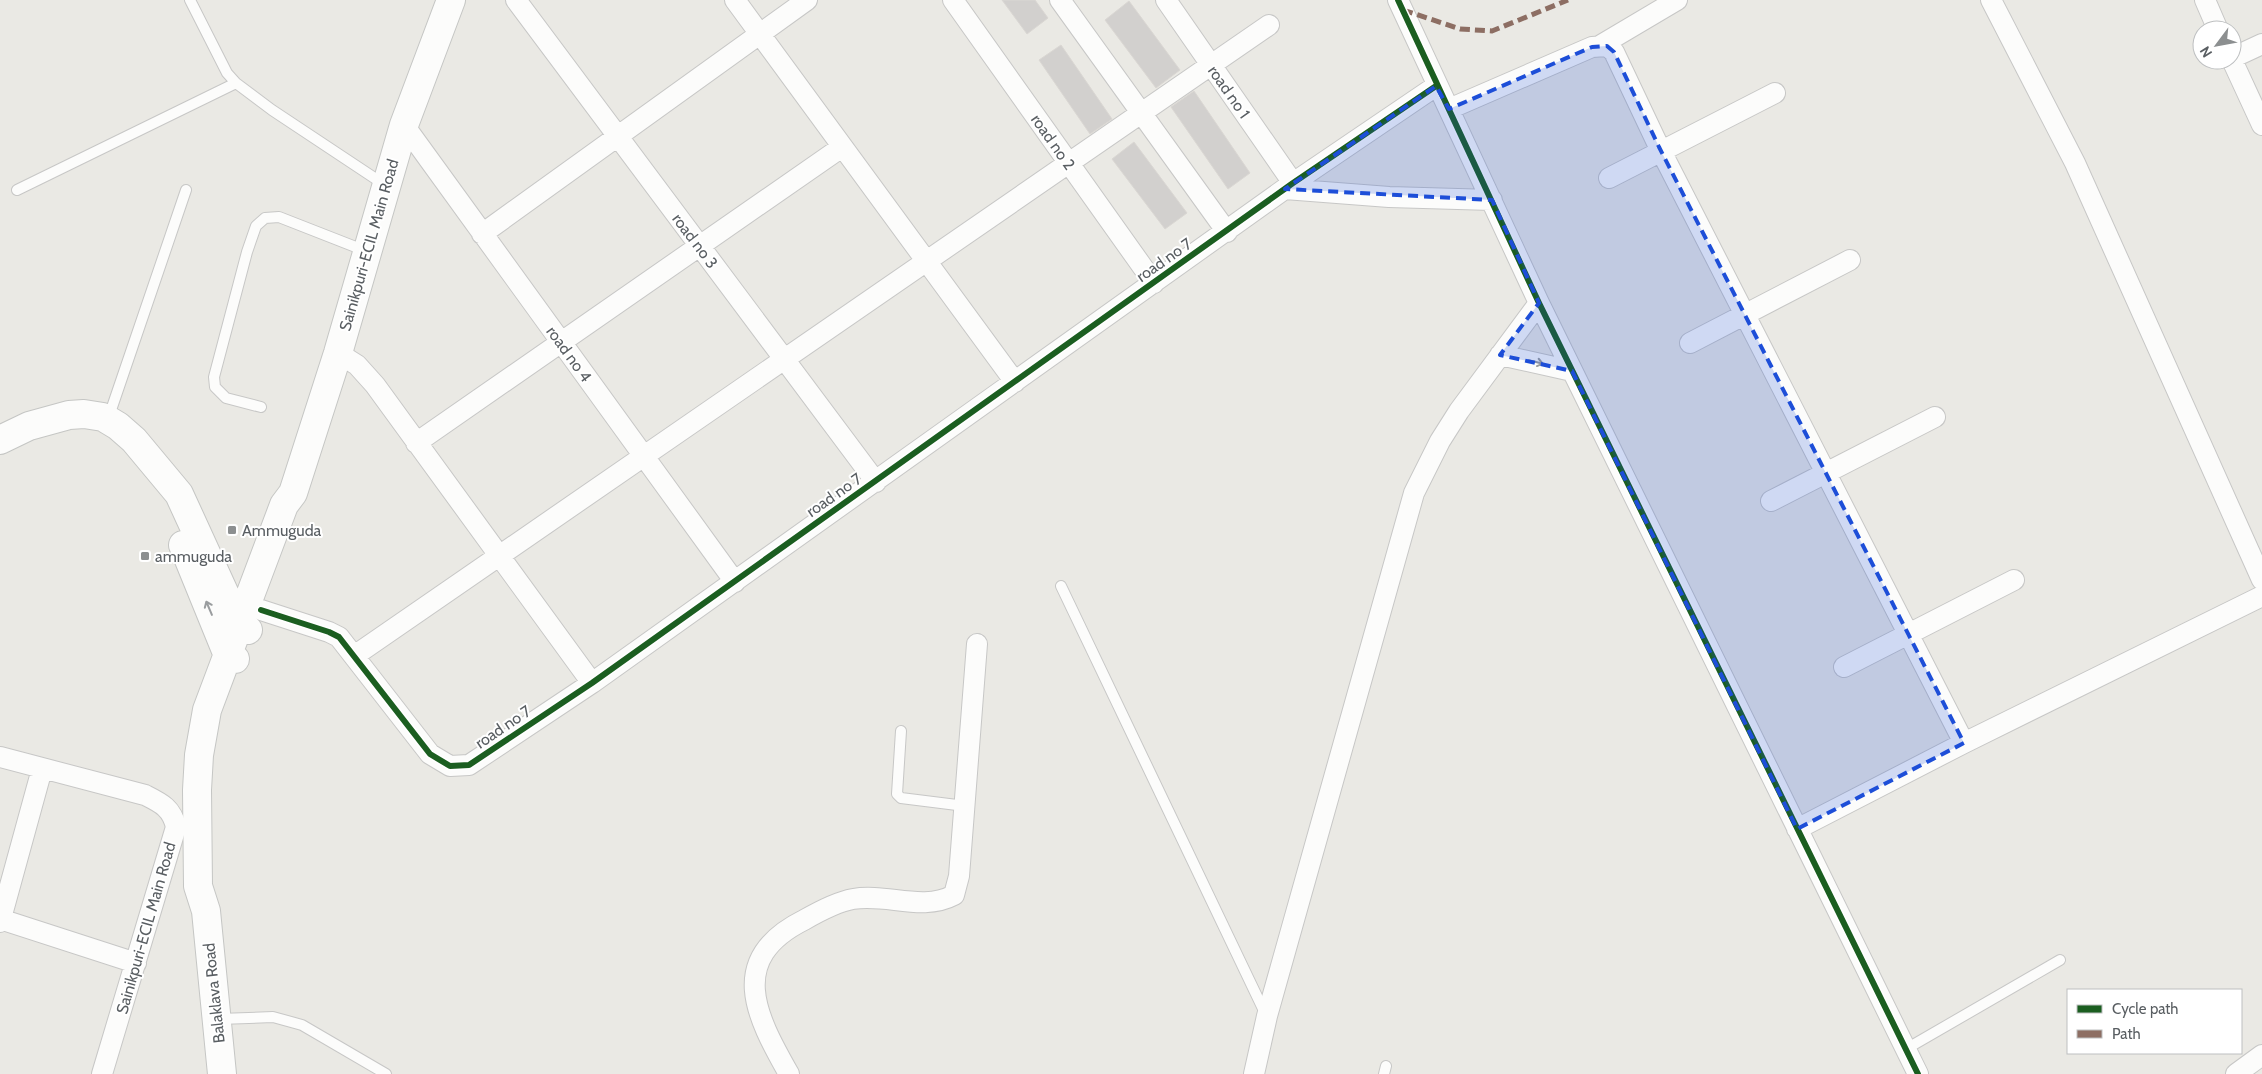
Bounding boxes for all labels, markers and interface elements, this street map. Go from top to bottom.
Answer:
north arrow [2192,20,2242,70]
text: N [2196,43,2216,61]
street label: road no 1 [1204,62,1254,122]
street label: road no 2 [1027,111,1079,173]
street label: Sainikpuri-ECIL Main Road [335,157,403,333]
street label: road no 3 [668,210,722,272]
street label: road no 7 [1133,234,1195,286]
street label: road no 4 [542,322,596,386]
one-way arrow [1528,358,1544,367]
street label: road no 7 [803,469,865,521]
place label: Ammuguda [242,521,322,540]
marker: Ammuguda [226,524,238,536]
place label: ammuguda [155,547,232,566]
marker: ammuguda [139,550,151,562]
one-way arrow [203,601,213,616]
street label: road no 7 [471,701,535,753]
street label: Sainikpuri-ECIL Main Road [112,840,180,1016]
street label: Balaklava Road [199,942,229,1044]
legend [2067,989,2242,1054]
text: Cycle path [2112,1000,2178,1018]
text: Path [2112,1025,2141,1043]

